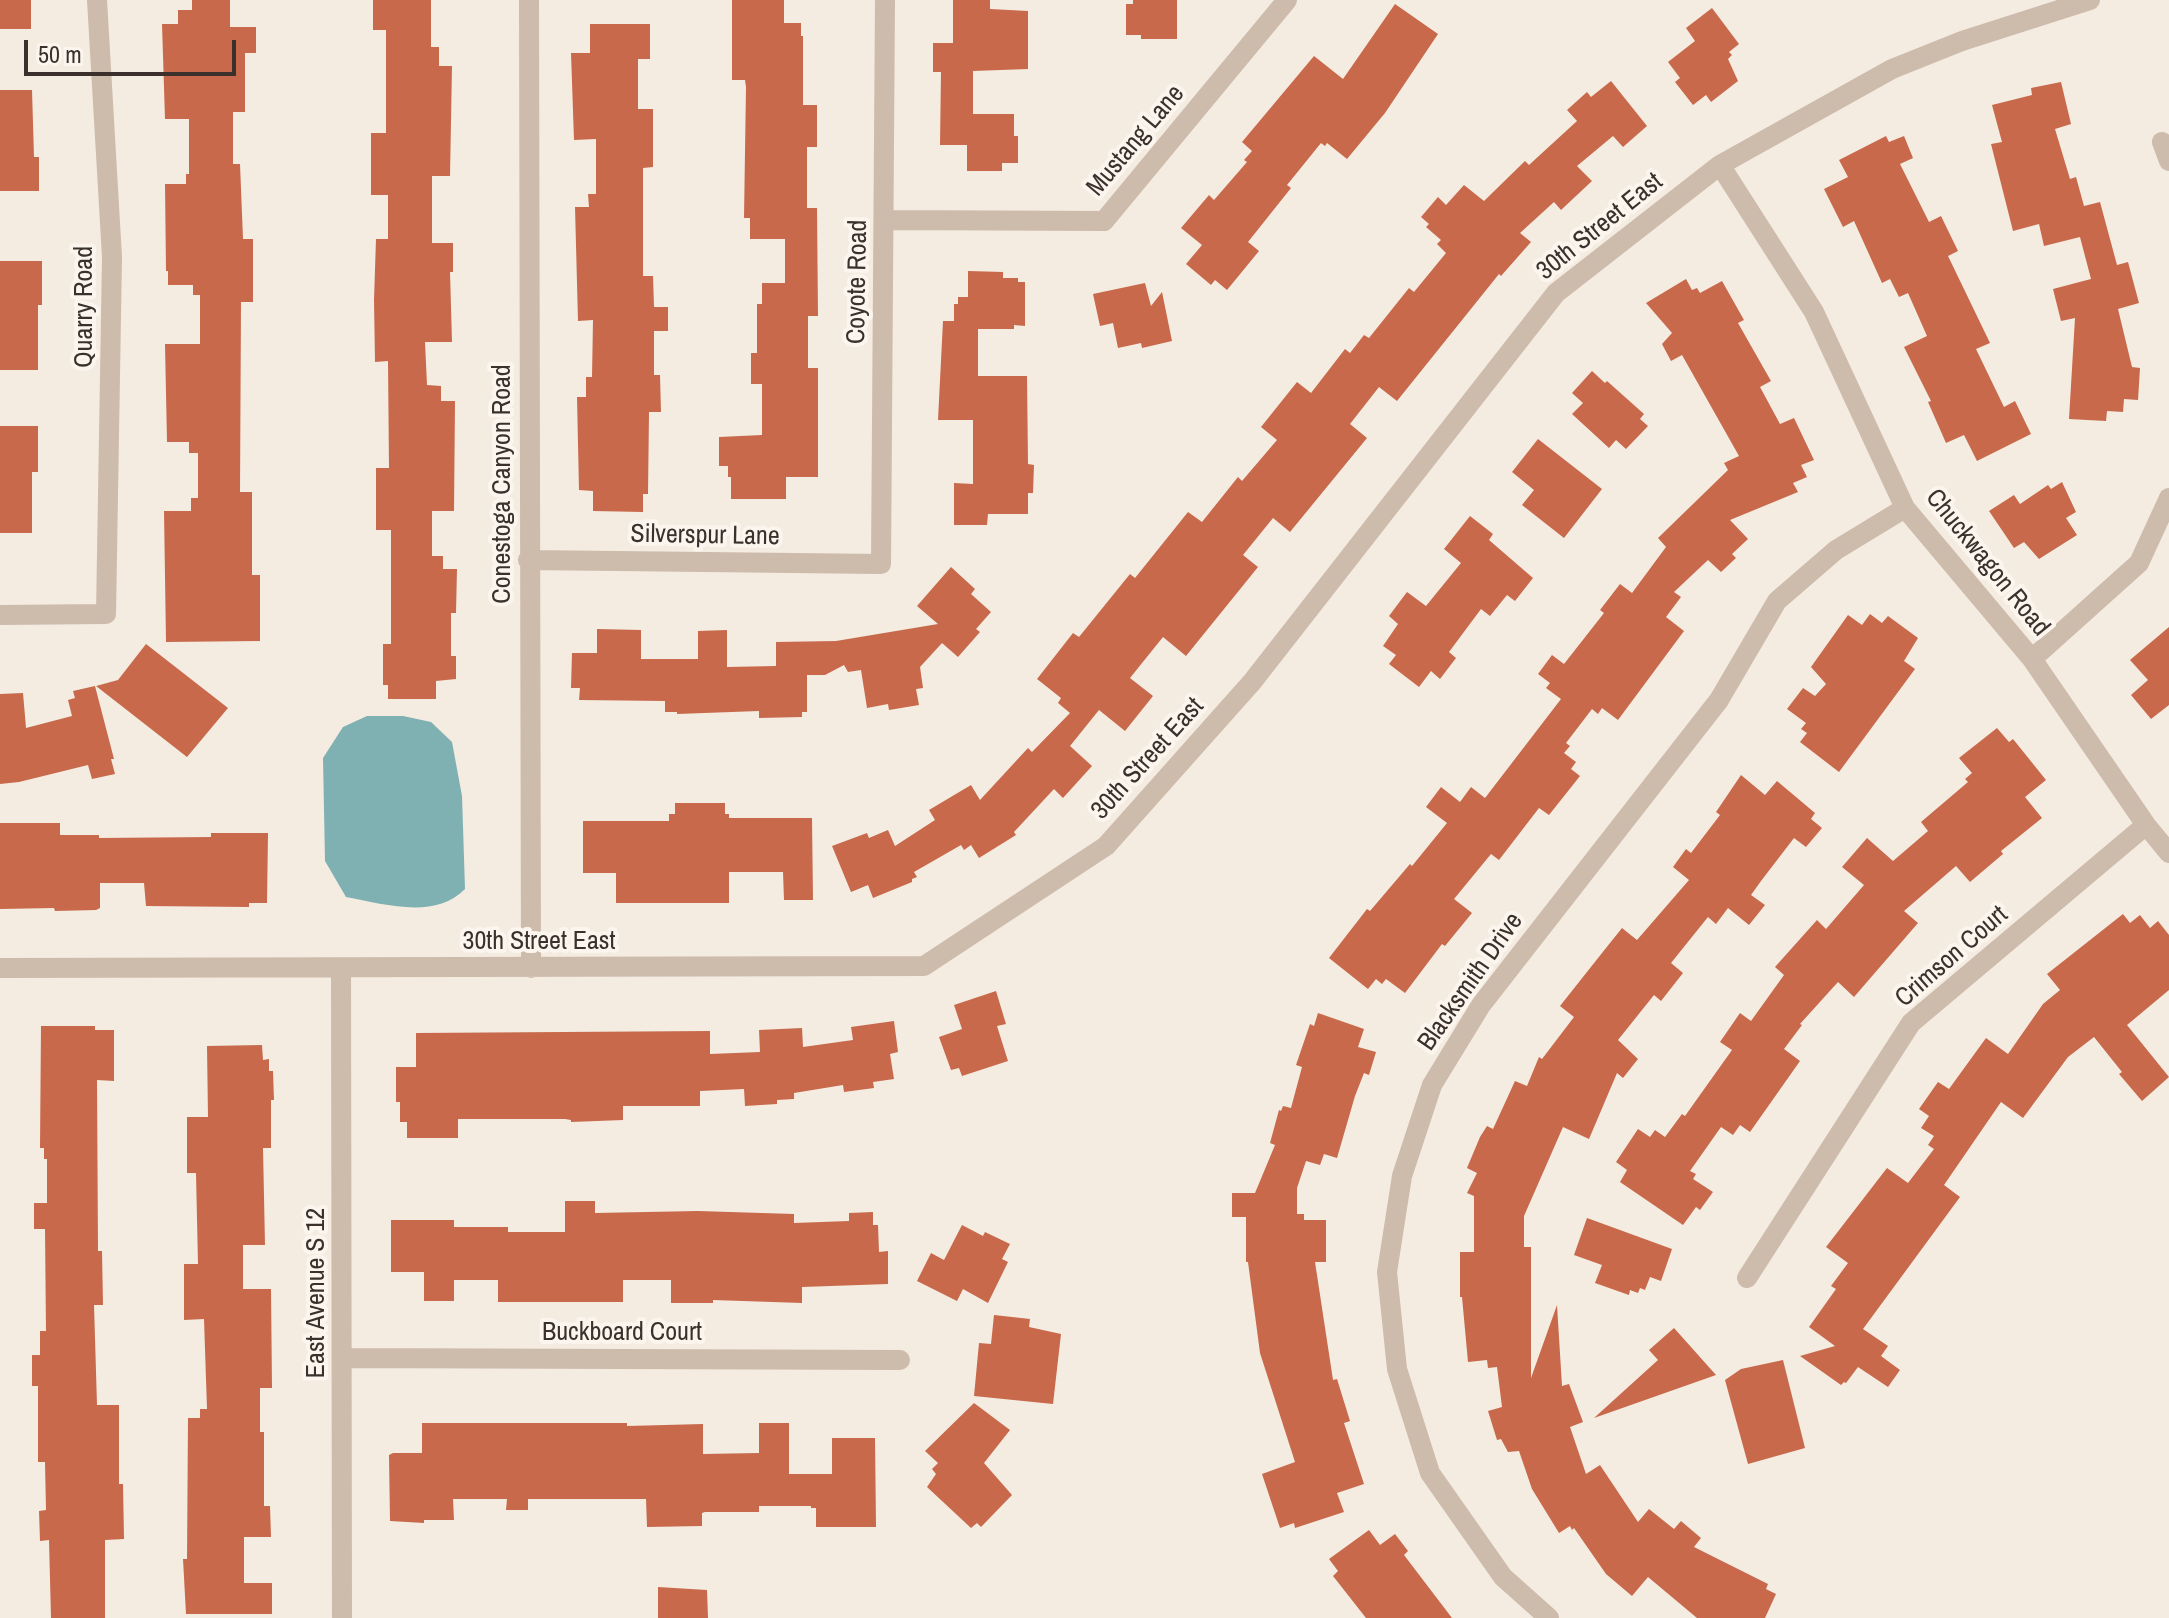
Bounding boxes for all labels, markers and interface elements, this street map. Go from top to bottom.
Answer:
scale bar [28,24,240,74]
text: 50 m [38,38,82,70]
street label: Mustang Lane [1081,79,1191,203]
street label: 30th Street East [1531,167,1669,287]
street label: Coyote Road [841,220,875,344]
street label: Quarry Road [69,246,101,368]
street label: Conestoga Canyon Road [487,364,519,604]
street label: Chuckwagon Road [1918,483,2056,643]
street label: Silverspur Lane [630,519,780,553]
street label: 30th Street East [1085,692,1211,826]
street label: Crimson Court [1889,900,2015,1014]
street label: Blacksmith Drive [1412,907,1530,1057]
street label: 30th Street East [463,926,615,958]
street label: East Avenue S 12 [301,1208,333,1378]
street label: Buckboard Court [542,1317,702,1349]

